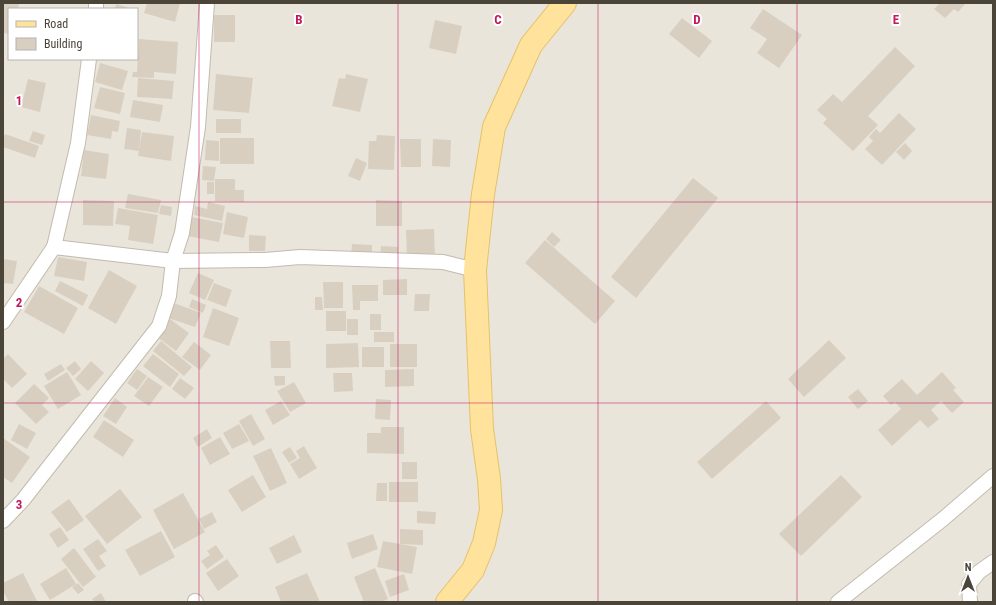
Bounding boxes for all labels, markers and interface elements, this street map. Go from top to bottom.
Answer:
legend [8,8,138,60]
text: B [295,12,303,27]
text: C [494,12,502,27]
text: D [693,12,701,27]
text: E [893,12,900,27]
text: Road [44,17,68,31]
text: Building [44,37,82,51]
text: 1 [16,93,22,108]
text: 2 [16,295,23,310]
text: 3 [16,497,22,512]
north arrow [948,557,988,597]
text: N [965,561,972,574]

